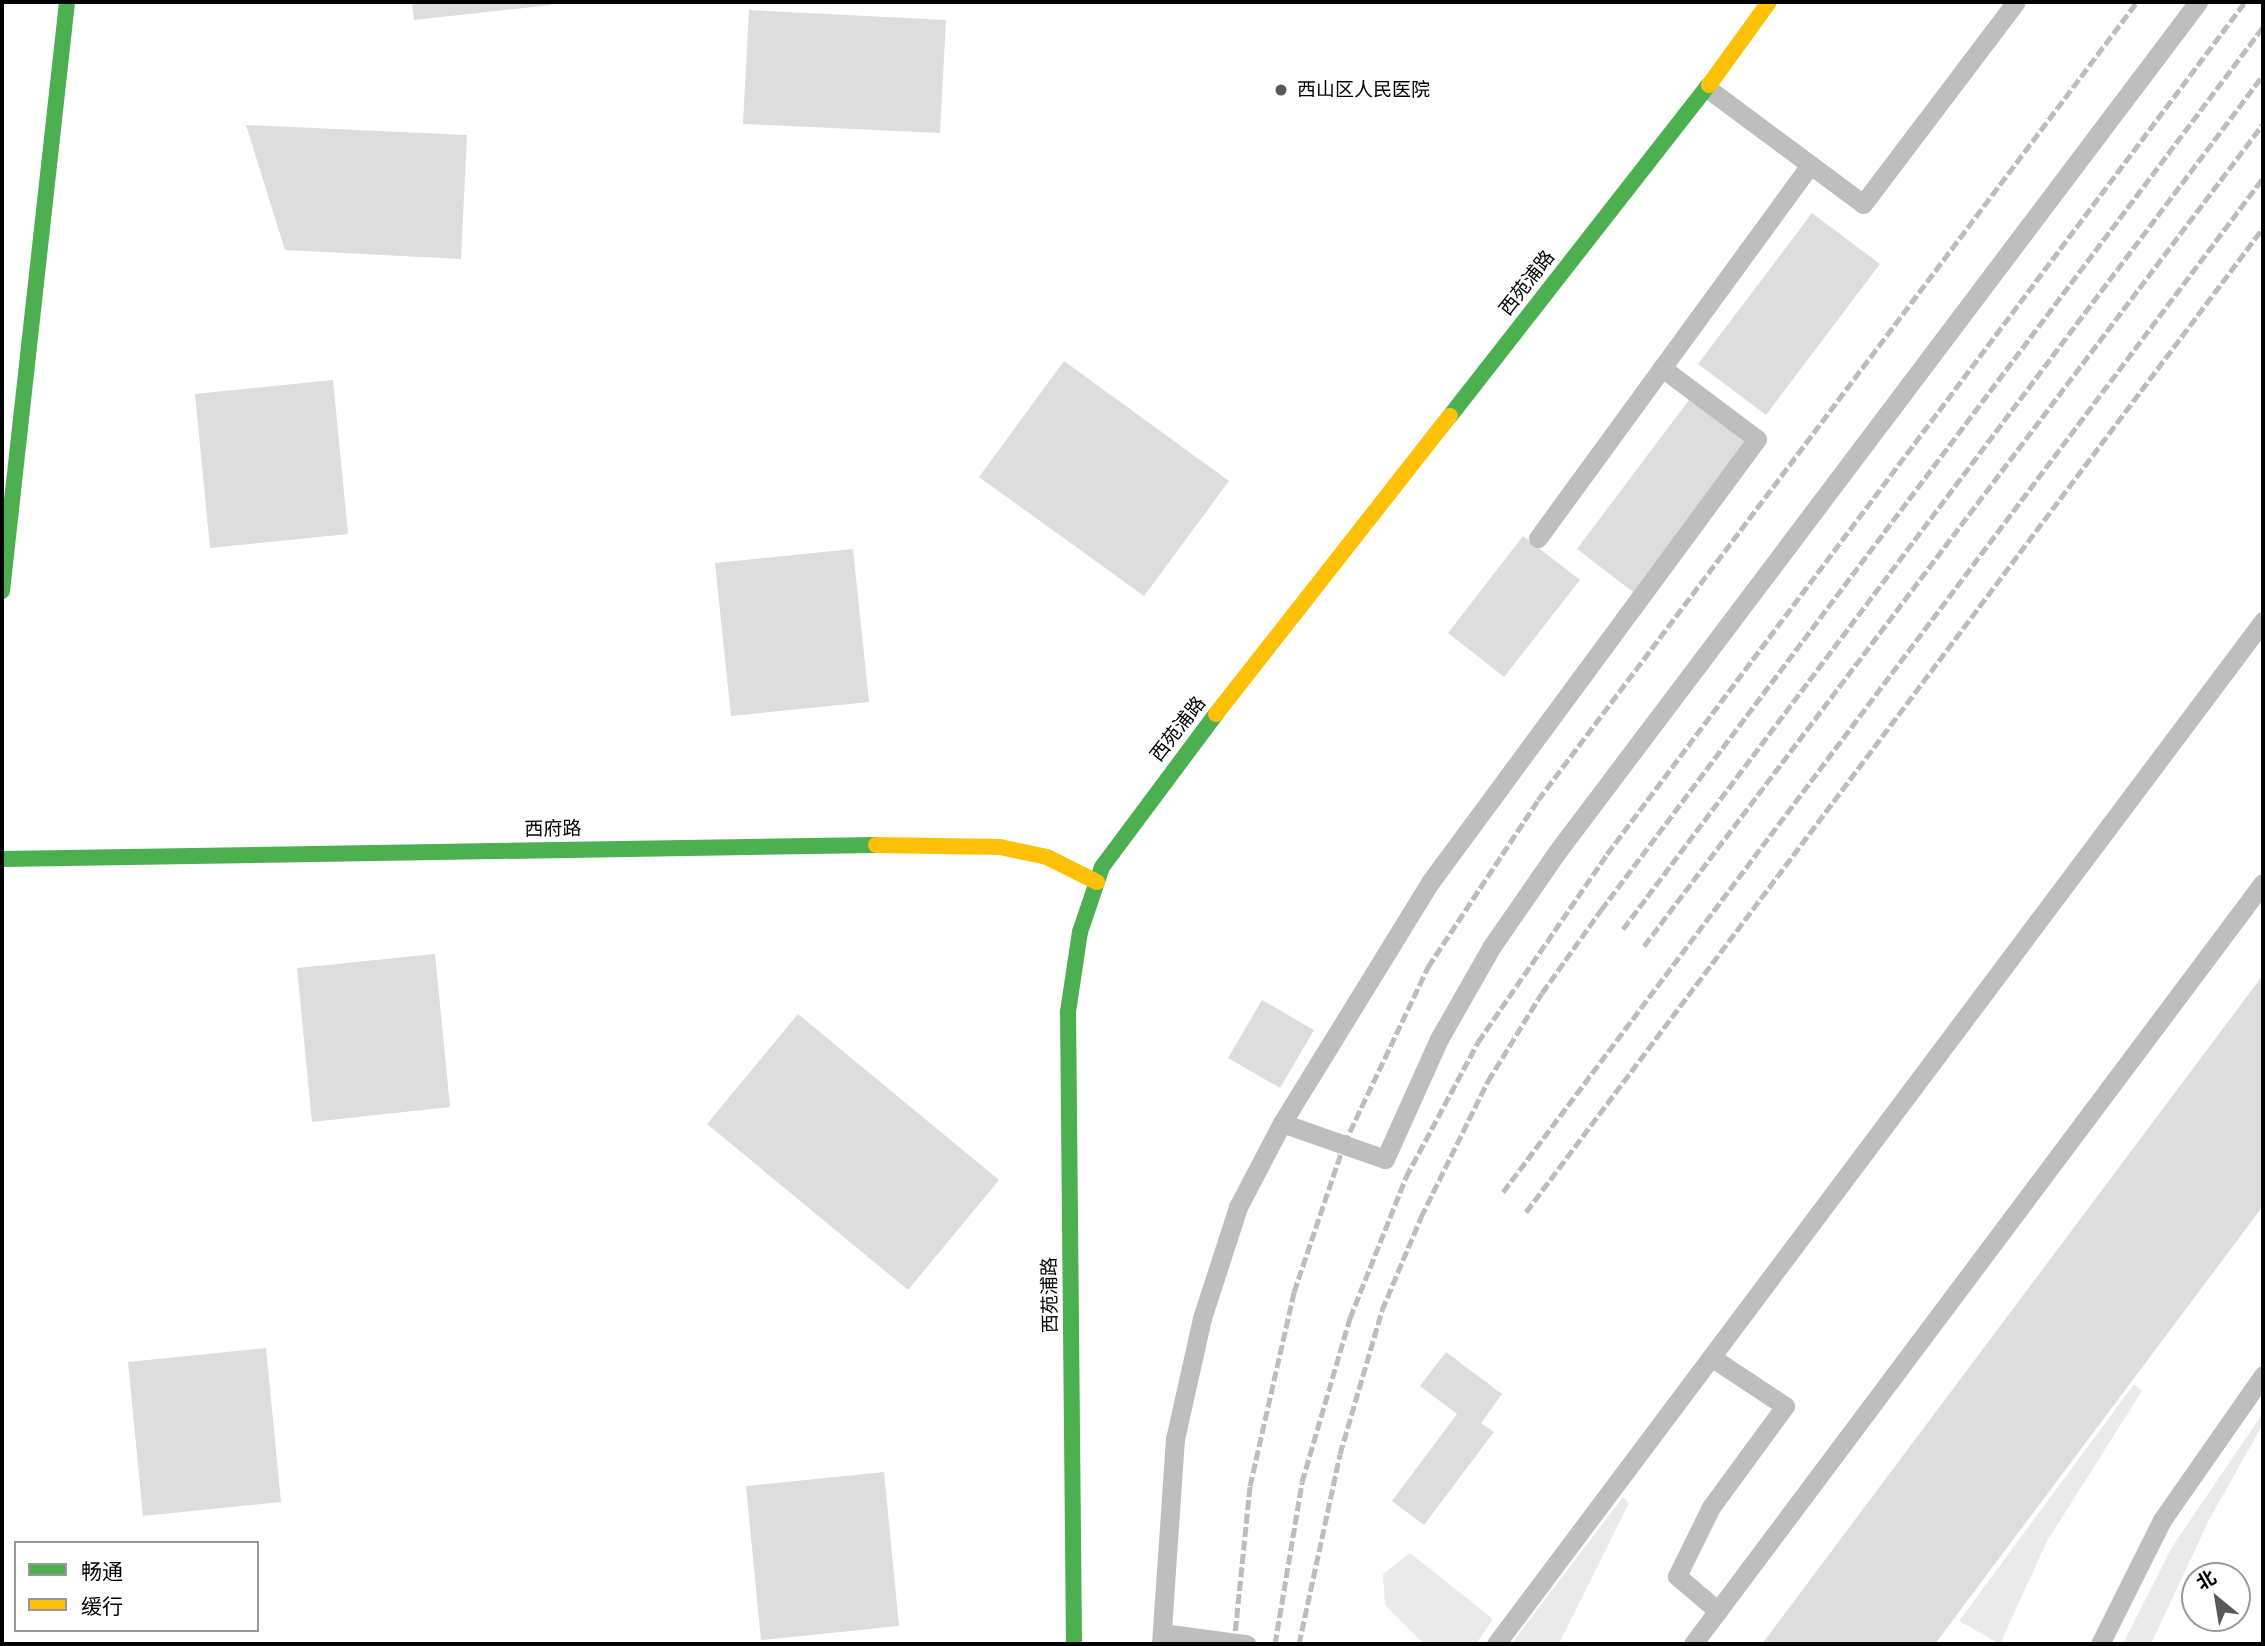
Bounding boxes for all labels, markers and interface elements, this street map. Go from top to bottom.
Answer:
place label: 西山区人民医院 [1297,79,1430,101]
marker: 西山区人民医院 [1271,80,1291,100]
street label: 西苑浦路 [1495,246,1559,320]
street label: 西苑浦路 [1146,692,1210,766]
street label: 西府路 [524,817,582,841]
street label: 西苑浦路 [1038,1257,1062,1333]
legend [14,1541,259,1632]
text: 畅通 [81,1559,123,1584]
north arrow [2181,1562,2251,1632]
text: 北 [2192,1565,2220,1595]
text: 缓行 [81,1594,123,1619]

